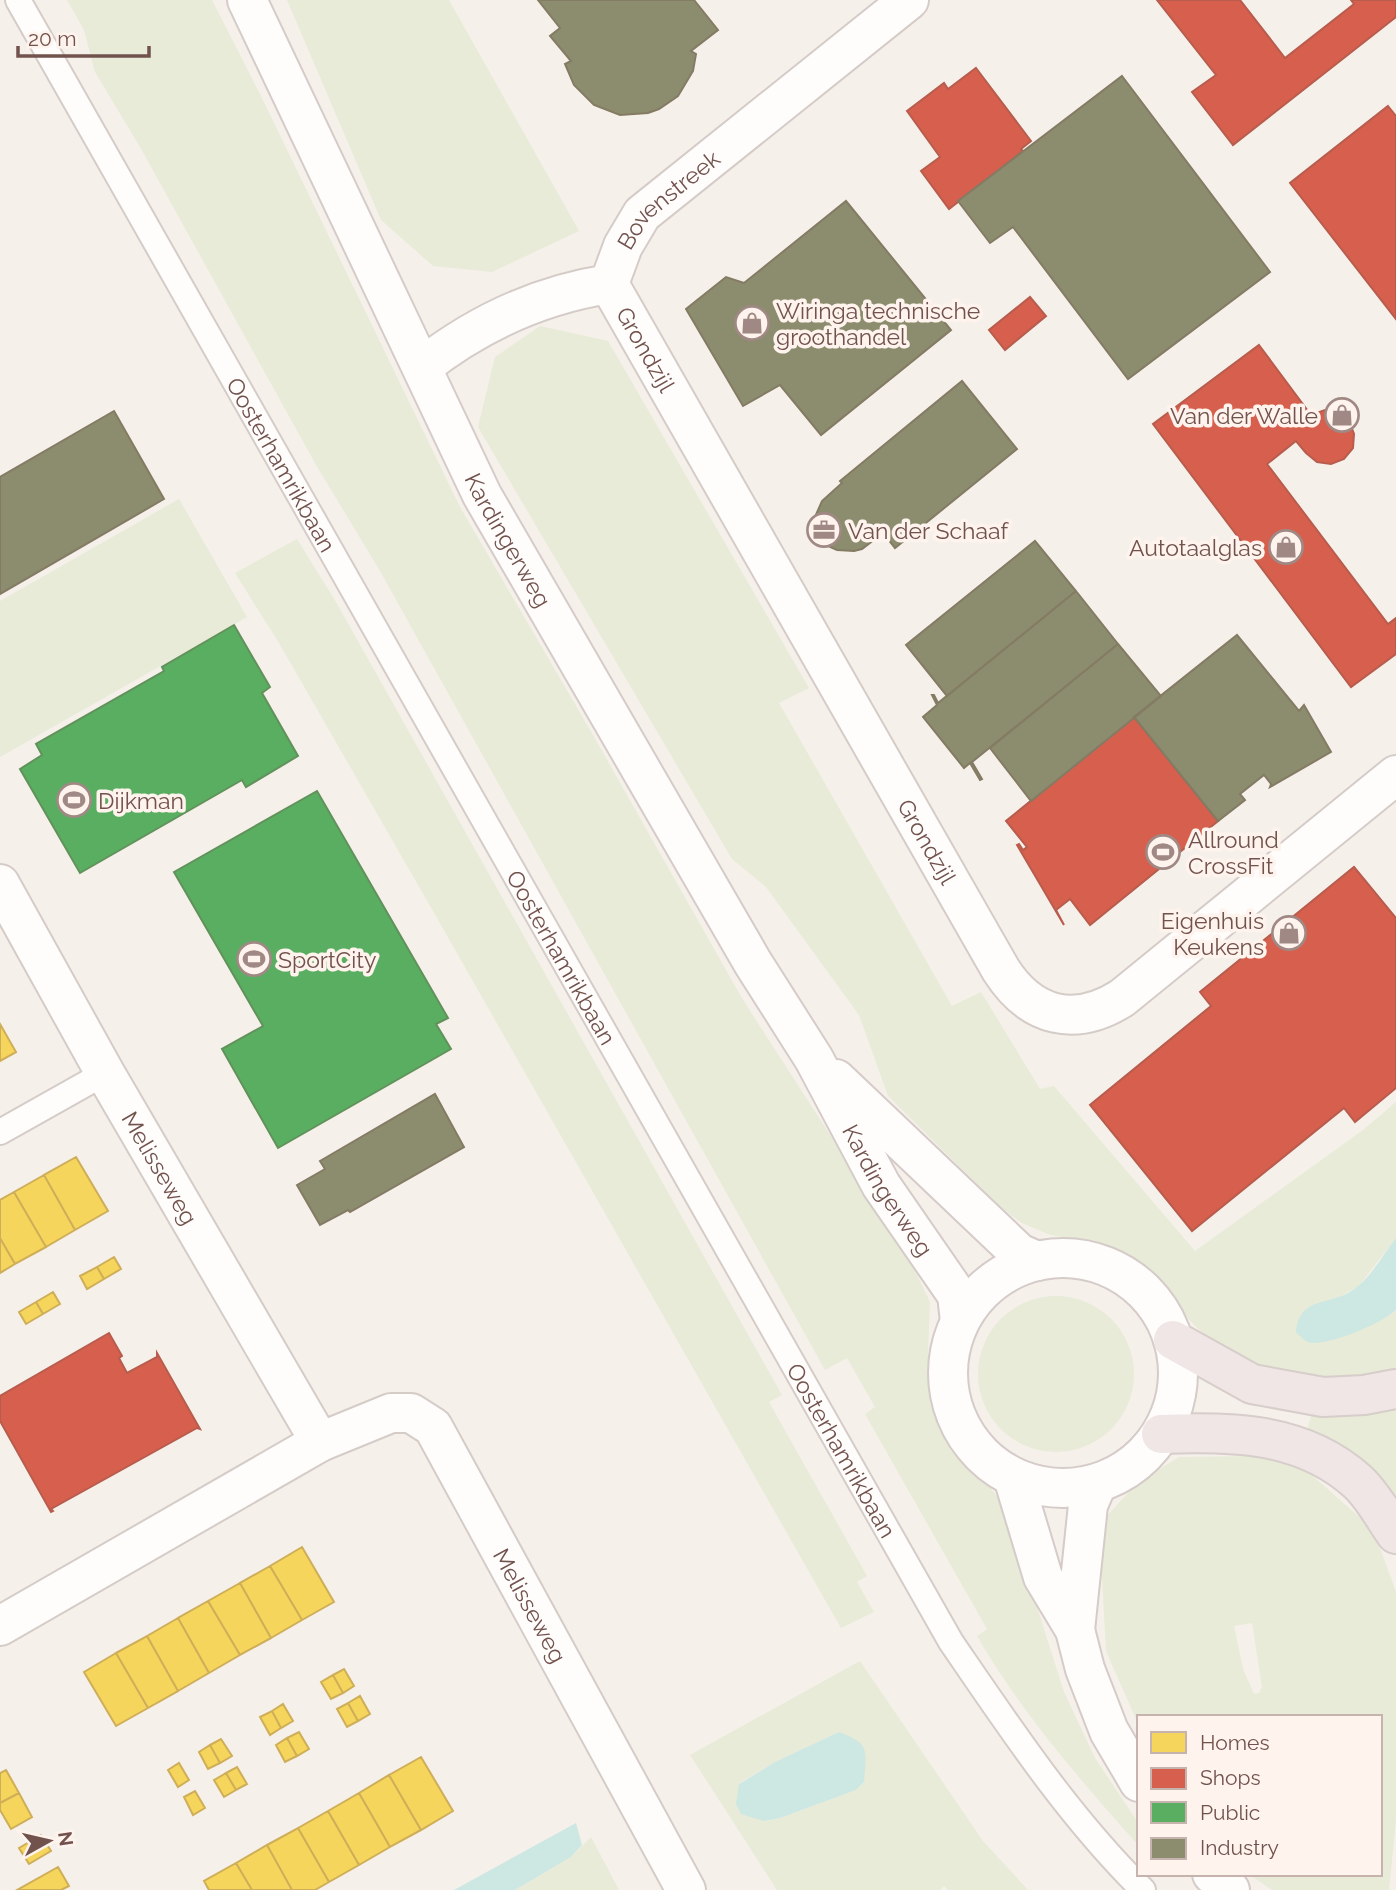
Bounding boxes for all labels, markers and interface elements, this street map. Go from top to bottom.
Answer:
scale bar [18,14,149,58]
text: 20 m [28,26,76,51]
street label: Bovenstreek [611,144,725,254]
place label: Wiringa technische groothandel [776,297,980,350]
street label: Grondzijl [611,302,681,397]
shop icon: Wiringa technische groothandel [733,304,771,342]
street label: Oosterhamrikbaan [222,372,342,556]
shop icon: Van der Walle [1323,396,1361,434]
place label: Van der Walle [1170,402,1318,429]
street label: Kardingerweg [460,469,557,612]
office icon: Van der Schaaf [805,511,843,549]
place label: Van der Schaaf [848,517,1009,544]
shop icon: Autotaalglas [1267,528,1305,566]
place label: Autotaalglas [1129,534,1262,561]
sports icon: Dijkman [55,781,93,819]
place label: Dijkman [98,787,184,814]
street label: Grondzijl [893,794,963,889]
place label: Allround CrossFit [1188,826,1279,879]
sports icon: Allround CrossFit [1144,833,1182,871]
street label: Oosterhamrikbaan [502,865,622,1049]
place label: Eigenhuis Keukens [1161,907,1264,960]
shop icon: Eigenhuis Keukens [1270,914,1308,952]
sports icon: SportCity [235,940,273,978]
place label: SportCity [278,946,376,973]
street label: Melisseweg [117,1107,204,1229]
street label: Kardingerweg [838,1119,939,1261]
street label: Oosterhamrikbaan [782,1358,902,1542]
street label: Melisseweg [488,1543,572,1667]
legend [1137,1715,1382,1876]
text: Homes [1200,1730,1270,1755]
text: Shops [1200,1765,1261,1790]
text: Public [1200,1800,1260,1825]
north arrow [14,1806,84,1876]
text: N [54,1830,78,1847]
text: Industry [1200,1835,1279,1860]

